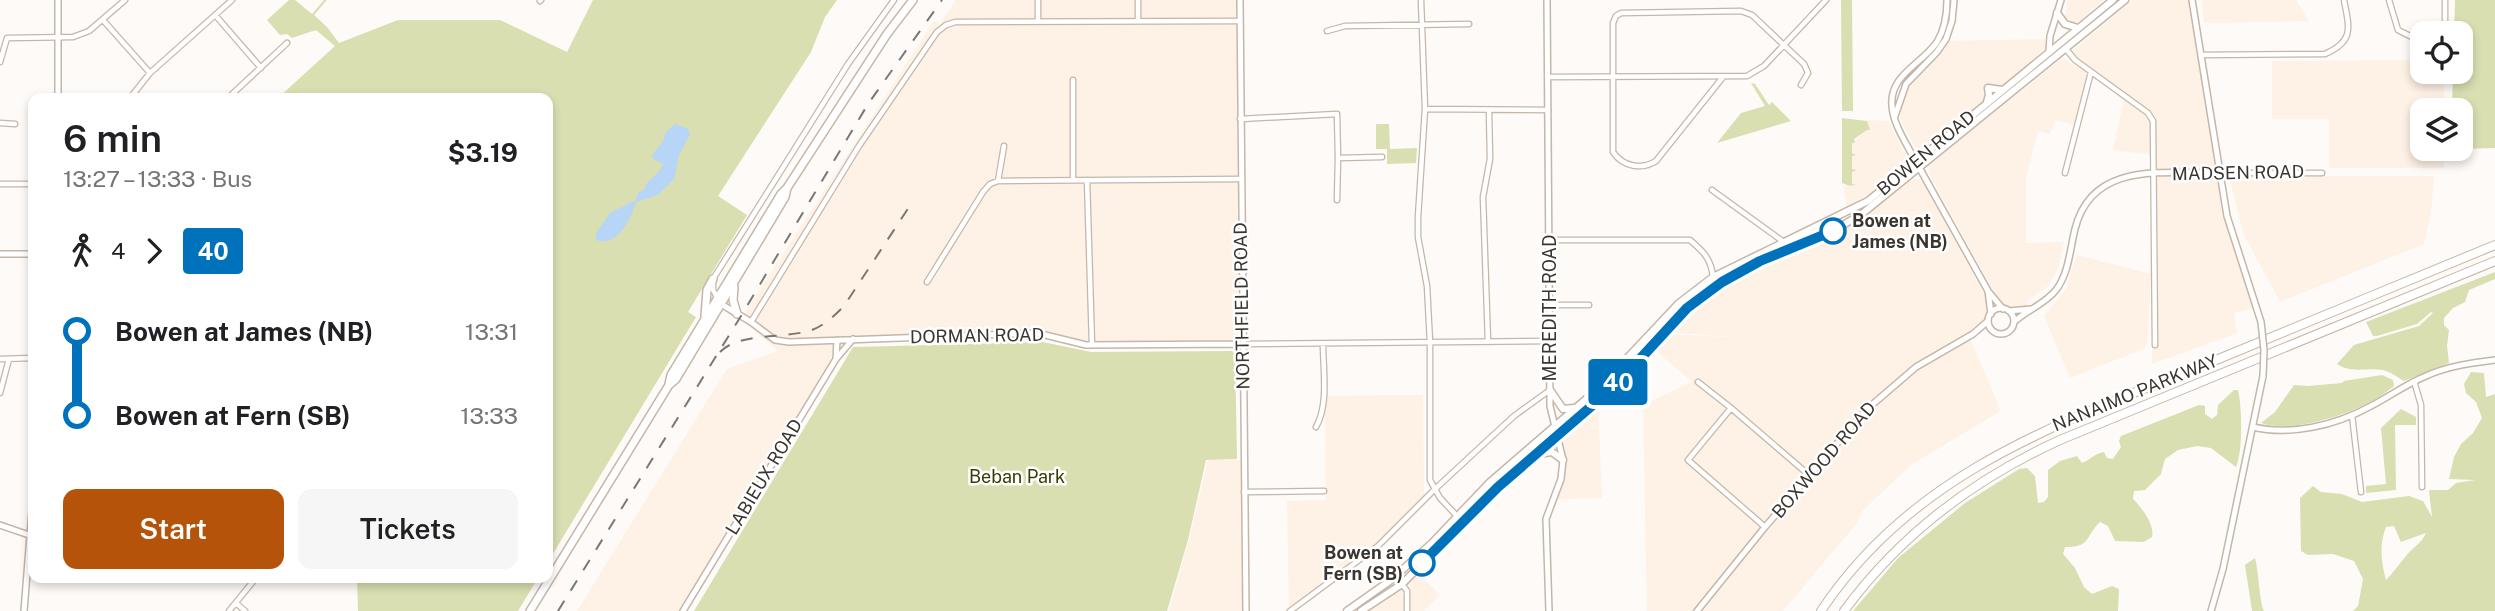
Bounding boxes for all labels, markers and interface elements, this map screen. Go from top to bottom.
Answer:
map controls [2410,21,2473,161]
button: locate [2410,21,2473,84]
button: layers [2410,98,2473,161]
street label: BOWEN ROAD [1873,106,1979,200]
text: 6 min [63,116,162,161]
text: $3.19 [448,137,518,168]
street label: MADSEN ROAD [2172,161,2304,184]
text: 13:27 – 13:33 · Bus [63,165,252,192]
place label: Bowen at James (NB) [1852,210,1948,252]
marker: Bowen at James (NB) [1820,218,1846,244]
street label: NORTHFIELD ROAD [1230,222,1253,390]
icon: walk [63,232,101,270]
icon: forward [135,232,173,270]
street label: MEREDITH ROAD [1539,235,1560,381]
text: 4 [111,237,125,264]
text: 40 [197,237,229,265]
text: Bowen at James (NB) [115,316,373,347]
text: 13:31 [465,318,518,345]
street label: DORMAN ROAD [910,324,1044,347]
street label: NANAIMO PARKWAY [2049,350,2221,435]
line badge: 40 [1586,359,1650,405]
text: 40 [1602,368,1634,396]
street label: BOXWOOD ROAD [1767,397,1880,522]
text: Bowen at Fern (SB) [115,400,350,431]
text: 13:33 [460,402,518,429]
street label: LABIEUX ROAD [721,415,806,538]
park label: Beban Park [969,466,1065,487]
button: Start [63,489,284,569]
button: Tickets [298,489,518,569]
place label: Bowen at Fern (SB) [1323,542,1403,584]
marker: Bowen at Fern (SB) [1409,550,1435,576]

